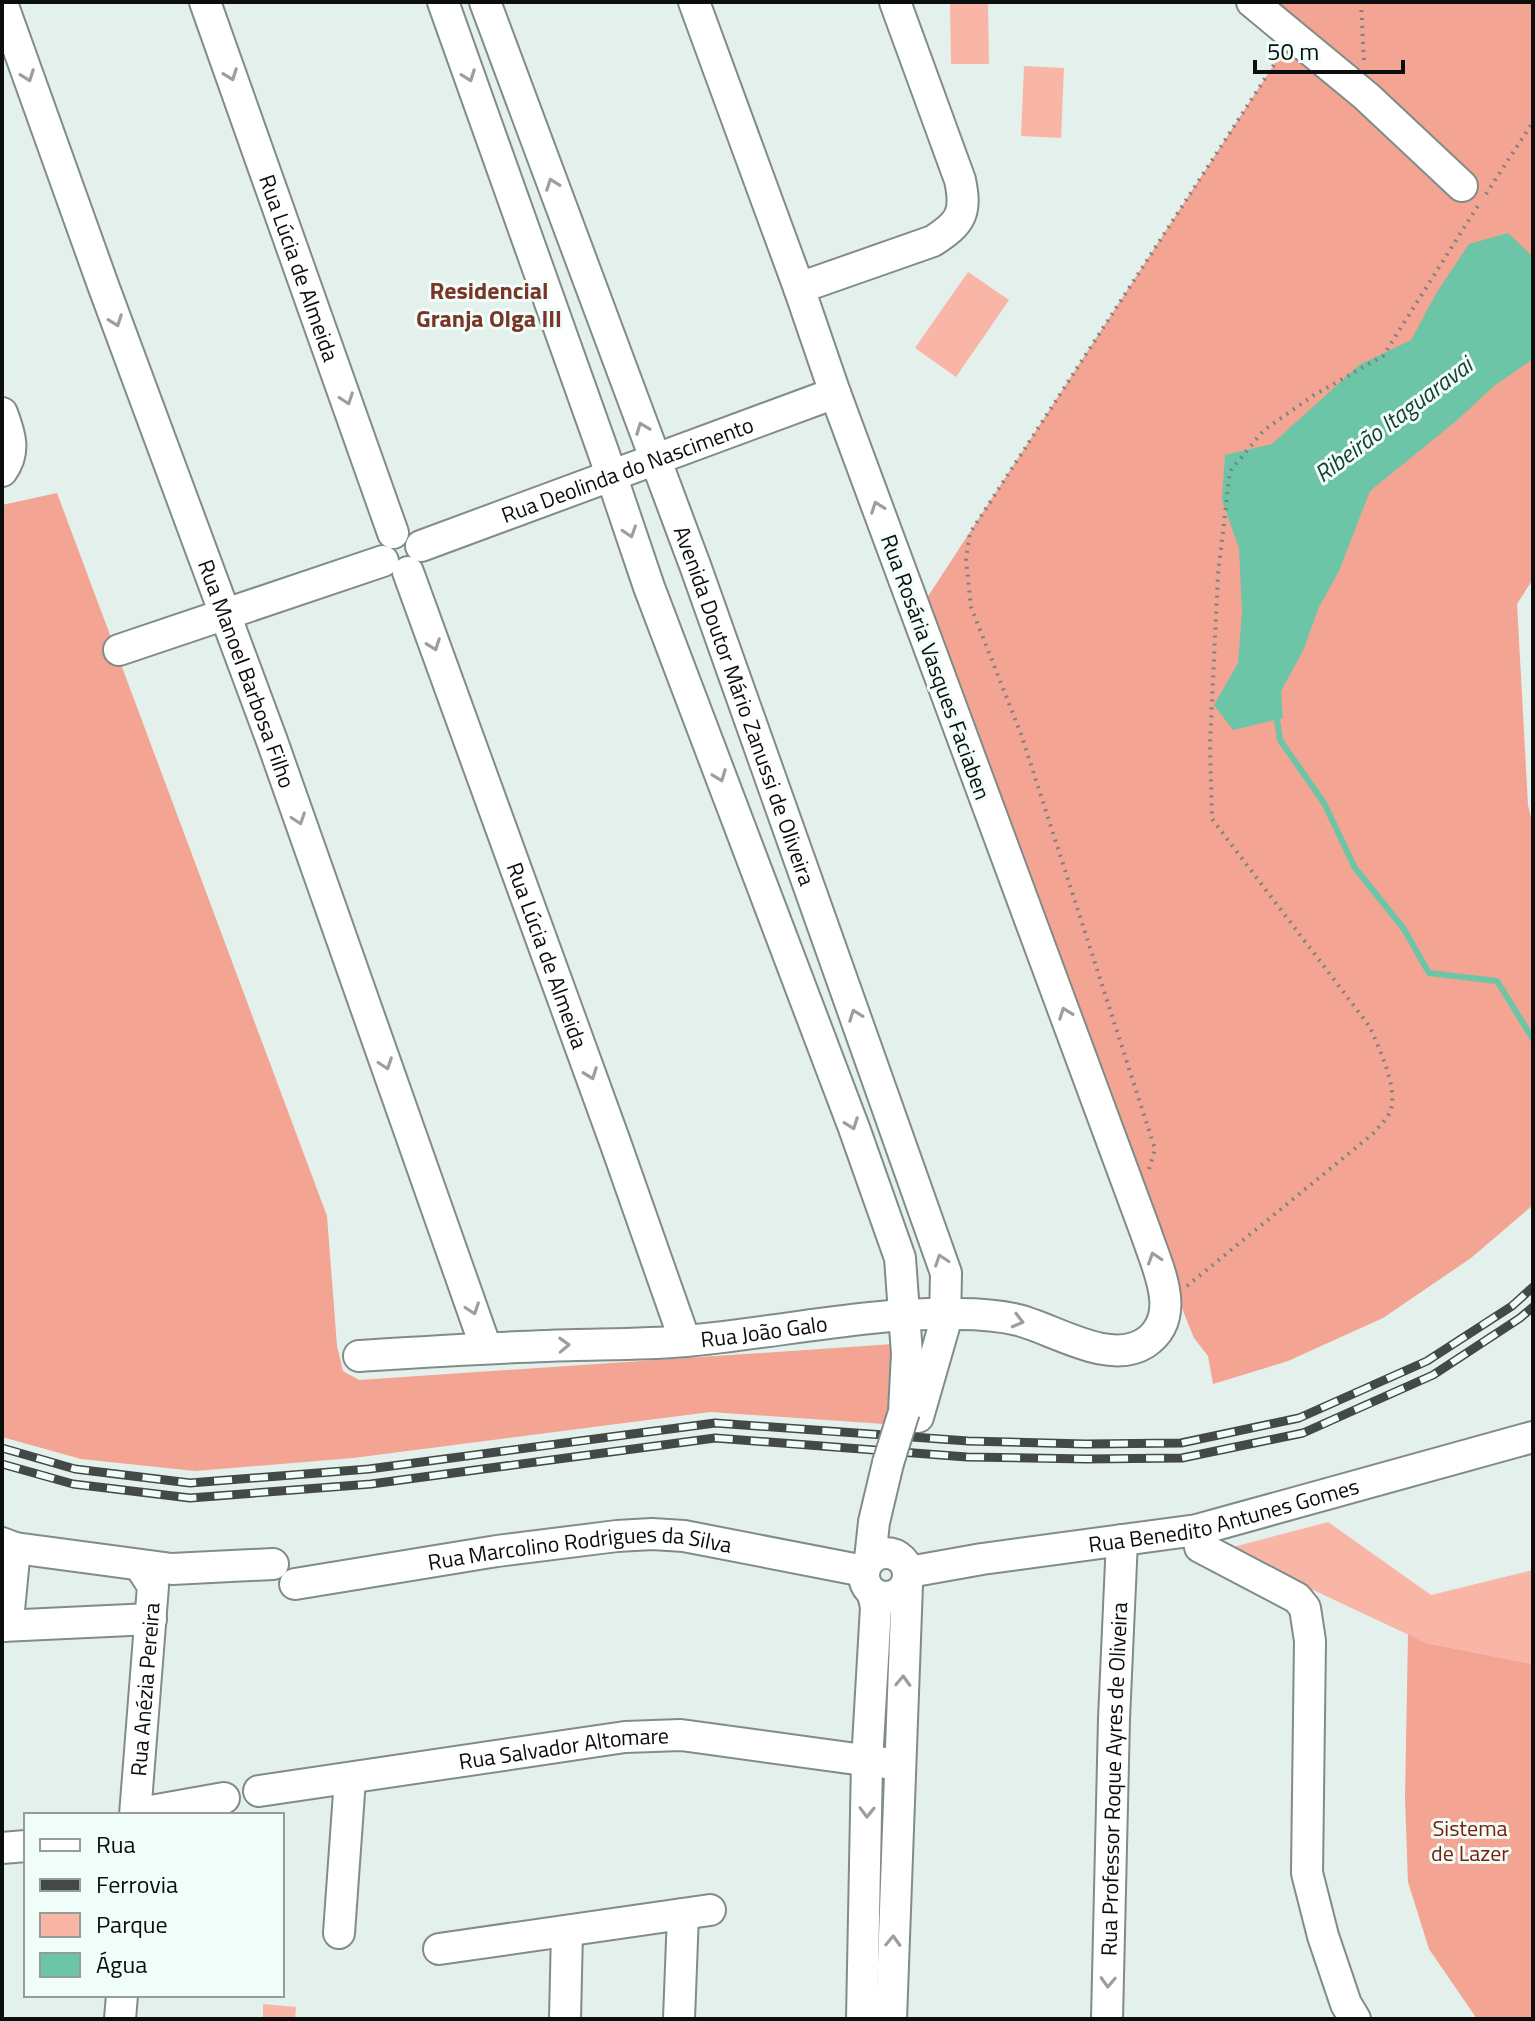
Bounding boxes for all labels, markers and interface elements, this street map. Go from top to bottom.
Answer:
scale bar [1255,24,1403,74]
text: 50 m [1267,33,1319,69]
one-way arrow [19,68,35,82]
one-way arrow [222,68,238,82]
one-way arrow [460,68,476,82]
street label: Rua Lúcia de Almeida [250,170,348,366]
one-way arrow [545,178,561,192]
district label: Residencial Granja Olga III [416,272,562,336]
one-way arrow [106,313,123,327]
water label: Ribeirão Itaguaravai [1306,346,1482,491]
one-way arrow [337,392,353,406]
street label: Rua Deolinda do Nascimento [496,408,758,532]
one-way arrow [635,422,652,436]
one-way arrow [870,501,887,515]
street label: Avenida Doutor Mário Zanussi de Oliveira [665,521,824,890]
one-way arrow [621,524,637,538]
street label: Rua Rosária Vasques Faciaben [872,530,1000,804]
street label: Rua Manoel Barbosa Filho [189,554,304,793]
one-way arrow [425,637,441,651]
one-way arrow [710,768,727,782]
one-way arrow [289,811,306,825]
street label: Rua Lúcia de Almeida [498,857,597,1054]
one-way arrow [1058,1007,1075,1021]
one-way arrow [848,1008,864,1022]
one-way arrow [376,1056,392,1070]
one-way arrow [581,1066,597,1080]
one-way arrow [842,1116,859,1130]
one-way arrow [1147,1251,1163,1265]
one-way arrow [934,1254,951,1268]
one-way arrow [463,1301,479,1315]
street label: Rua João Galo [699,1306,830,1357]
one-way arrow [1010,1312,1024,1329]
one-way arrow [558,1336,571,1354]
street label: Rua Benedito Antunes Gomes [1086,1469,1363,1561]
street label: Rua Marcolino Rodrigues da Silva [425,1517,735,1579]
street label: Rua Anézia Pereira [121,1601,169,1777]
street label: Rua Professor Roque Ayres de Oliveira [1091,1601,1136,1956]
one-way arrow [894,1674,911,1687]
street label: Rua Salvador Altomare [456,1718,670,1778]
one-way arrow [858,1806,875,1819]
park label: Sistema de Lazer [1431,1811,1509,1870]
legend [24,1813,284,1997]
text: Rua [96,1826,135,1862]
text: Ferrovia [96,1866,178,1902]
text: Parque [96,1906,168,1942]
one-way arrow [885,1934,902,1947]
text: Água [96,1946,147,1982]
one-way arrow [1100,1976,1117,1989]

